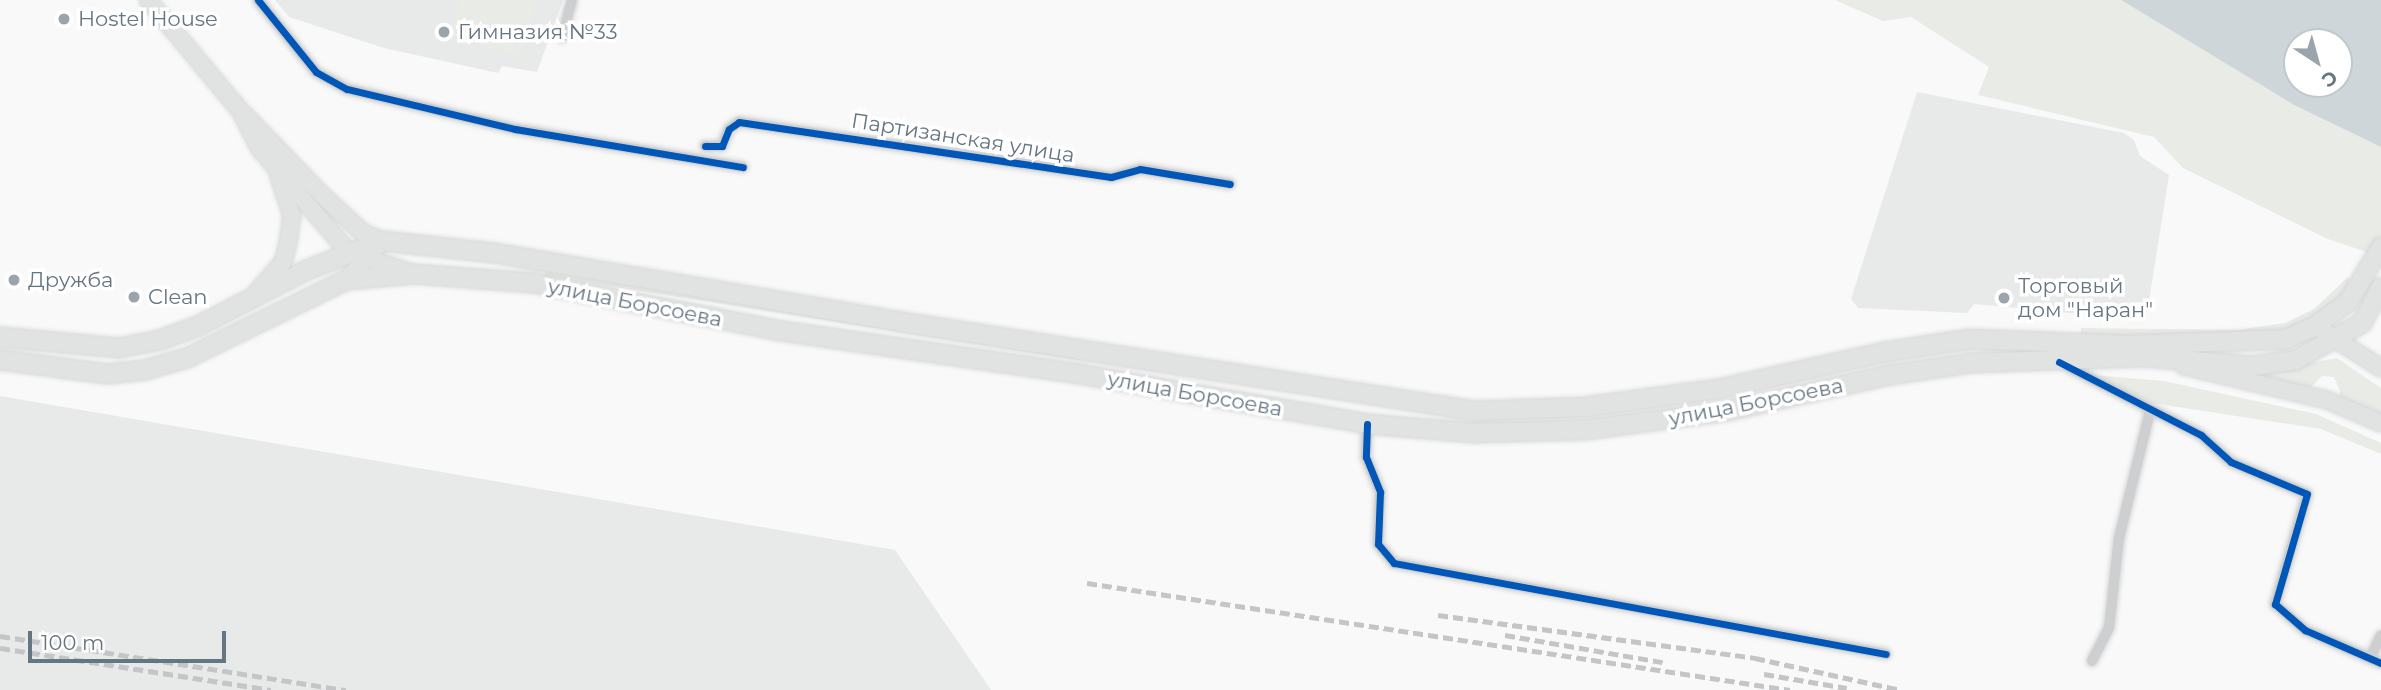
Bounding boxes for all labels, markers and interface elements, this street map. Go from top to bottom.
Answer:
place label: Hostel House [78,6,218,32]
marker: Hostel House [56,11,72,27]
place label: Гимназия №33 [458,19,618,45]
marker: Гимназия №33 [436,24,452,40]
north arrow [2283,28,2353,98]
text: С [2317,65,2342,92]
street label: Партизанская улица [850,108,1076,168]
place label: Дружба [28,267,113,293]
marker: Дружба [6,272,22,288]
place label: Торговый дом "Наран" [2018,273,2153,323]
street label: улица Борсоева [546,274,724,332]
place label: Clean [148,284,207,310]
marker: Clean [126,289,142,305]
marker: Торговый дом "Наран" [1996,290,2012,306]
street label: улица Борсоева [1106,366,1284,422]
street label: улица Борсоева [1667,373,1845,431]
scale bar [32,616,229,660]
text: 100 m [41,630,104,655]

